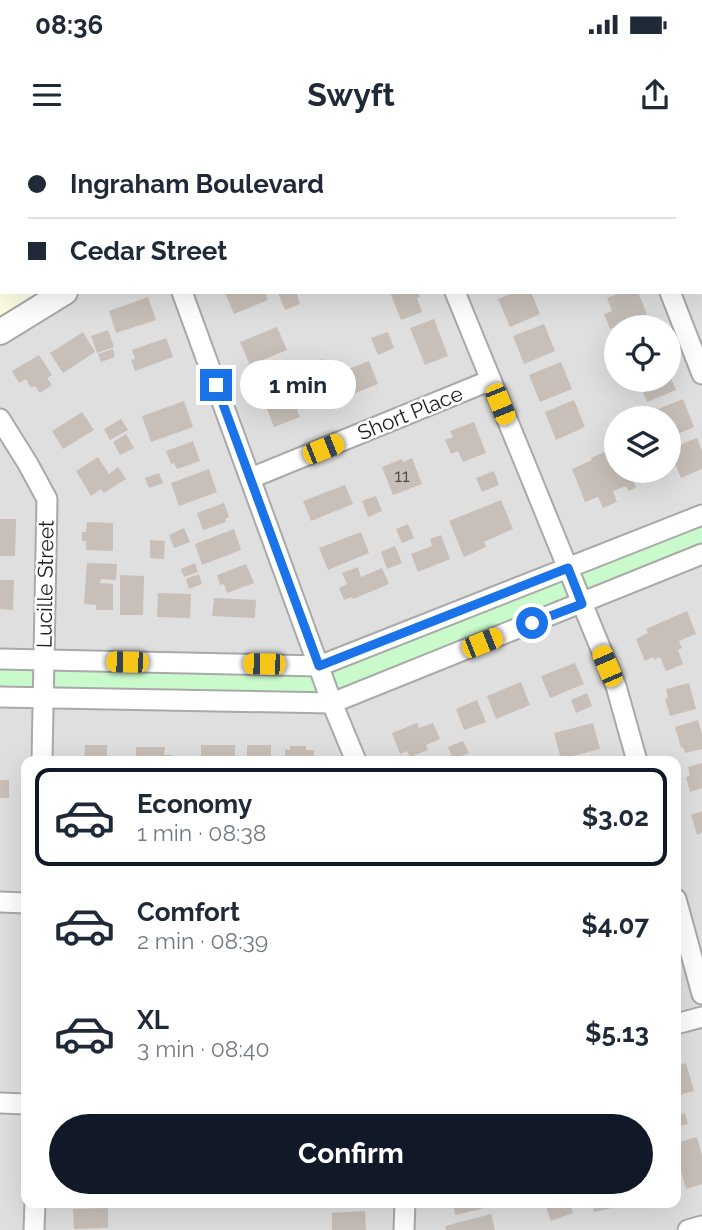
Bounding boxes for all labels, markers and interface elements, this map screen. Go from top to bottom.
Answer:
text: 08:36 [35,10,103,40]
icon: menu [28,76,66,114]
text: Swyft [307,76,395,113]
icon: share [636,76,674,114]
text: Ingraham Boulevard [70,169,324,199]
text: Cedar Street [70,236,227,266]
map controls [604,315,681,483]
button: locate [604,315,681,392]
callout: 1 min [241,360,356,410]
route end [200,369,232,401]
text: 1 min [269,371,327,398]
street label: Short Place [354,381,466,445]
car [483,381,518,427]
button: layers [604,406,681,483]
car [300,431,347,467]
house number: 11 [394,465,410,486]
street label: Lucille Street [31,520,59,648]
route start [516,607,548,639]
car [459,625,506,661]
car [590,643,625,689]
car [106,651,149,673]
car [243,653,286,675]
icon: car [53,786,116,849]
text: Economy [137,789,252,819]
text: $3.02 [582,802,649,832]
text: 1 min · 08:38 [137,819,266,846]
icon: car [53,894,116,957]
text: Comfort [137,897,240,927]
text: $4.07 [581,910,649,940]
text: 2 min · 08:39 [137,927,268,954]
icon: car [53,1002,116,1065]
text: XL [137,1005,169,1035]
text: $5.13 [585,1018,649,1048]
text: 3 min · 08:40 [137,1035,269,1062]
button: Confirm [49,1114,653,1194]

